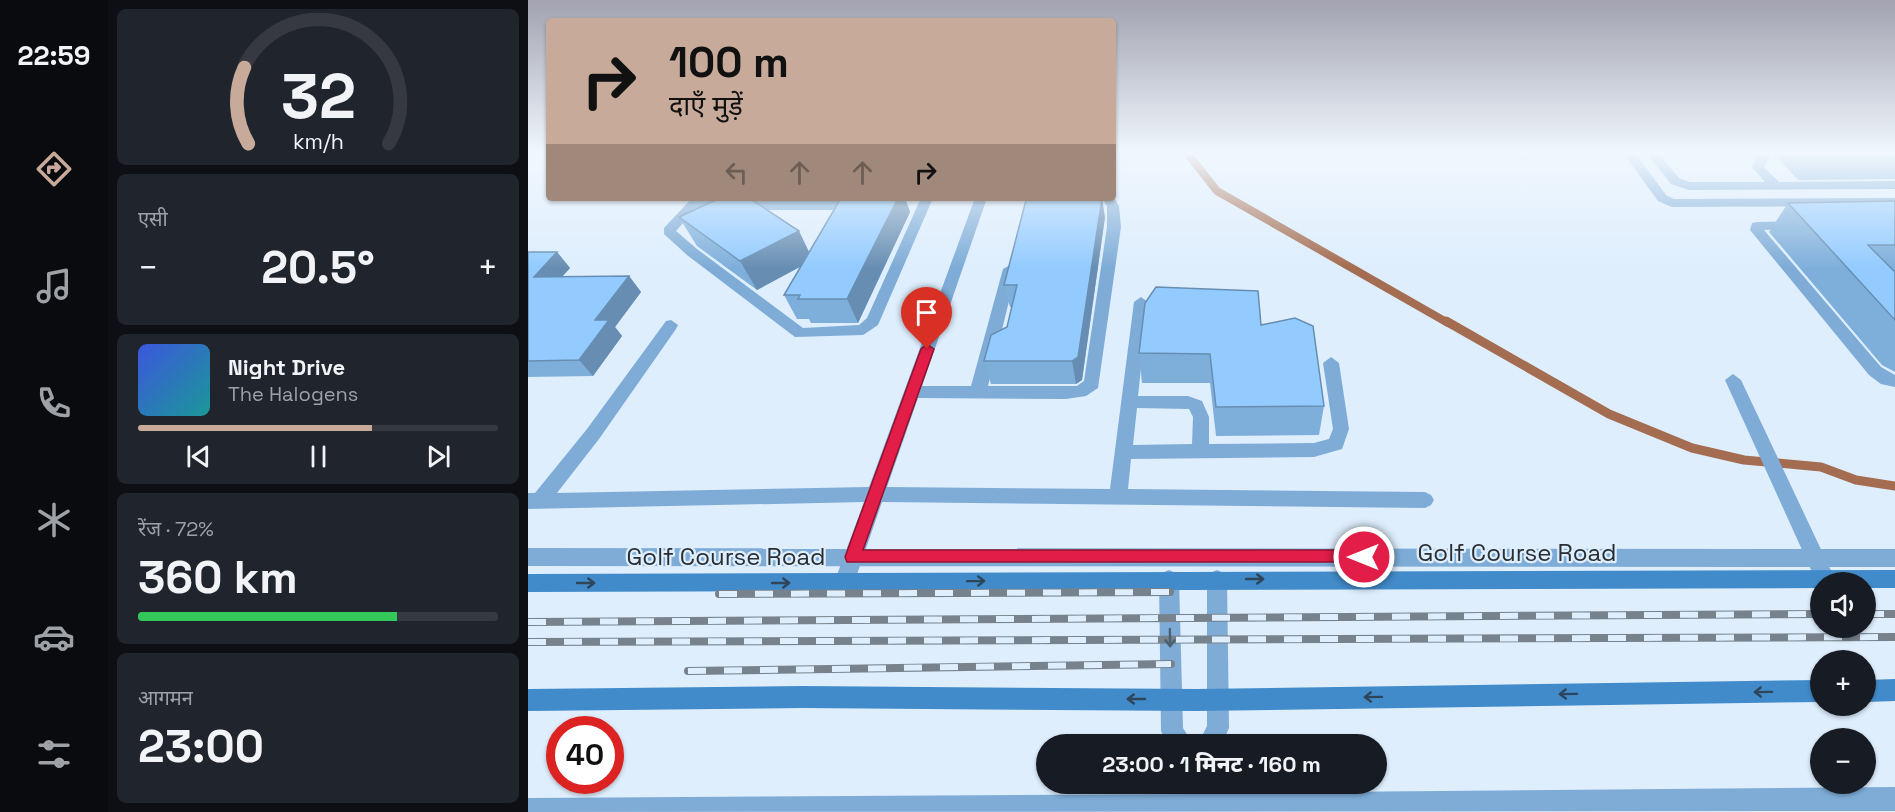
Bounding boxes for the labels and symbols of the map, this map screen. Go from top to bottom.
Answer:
pin [901,287,952,349]
position arrow [1332,525,1396,589]
street label: Golf Course Road [1418,537,1617,568]
street label: Golf Course Road [627,541,826,572]
one-way arrow [1245,573,1265,585]
one-way arrow [966,575,986,587]
one-way arrow [576,577,596,589]
one-way arrow [771,577,791,589]
one-way arrow [1165,627,1176,647]
one-way arrow [1753,686,1773,697]
one-way arrow [1558,688,1578,700]
one-way arrow [1363,691,1383,703]
one-way arrow [1126,693,1146,705]
speed limit sign: 40 [546,716,624,794]

